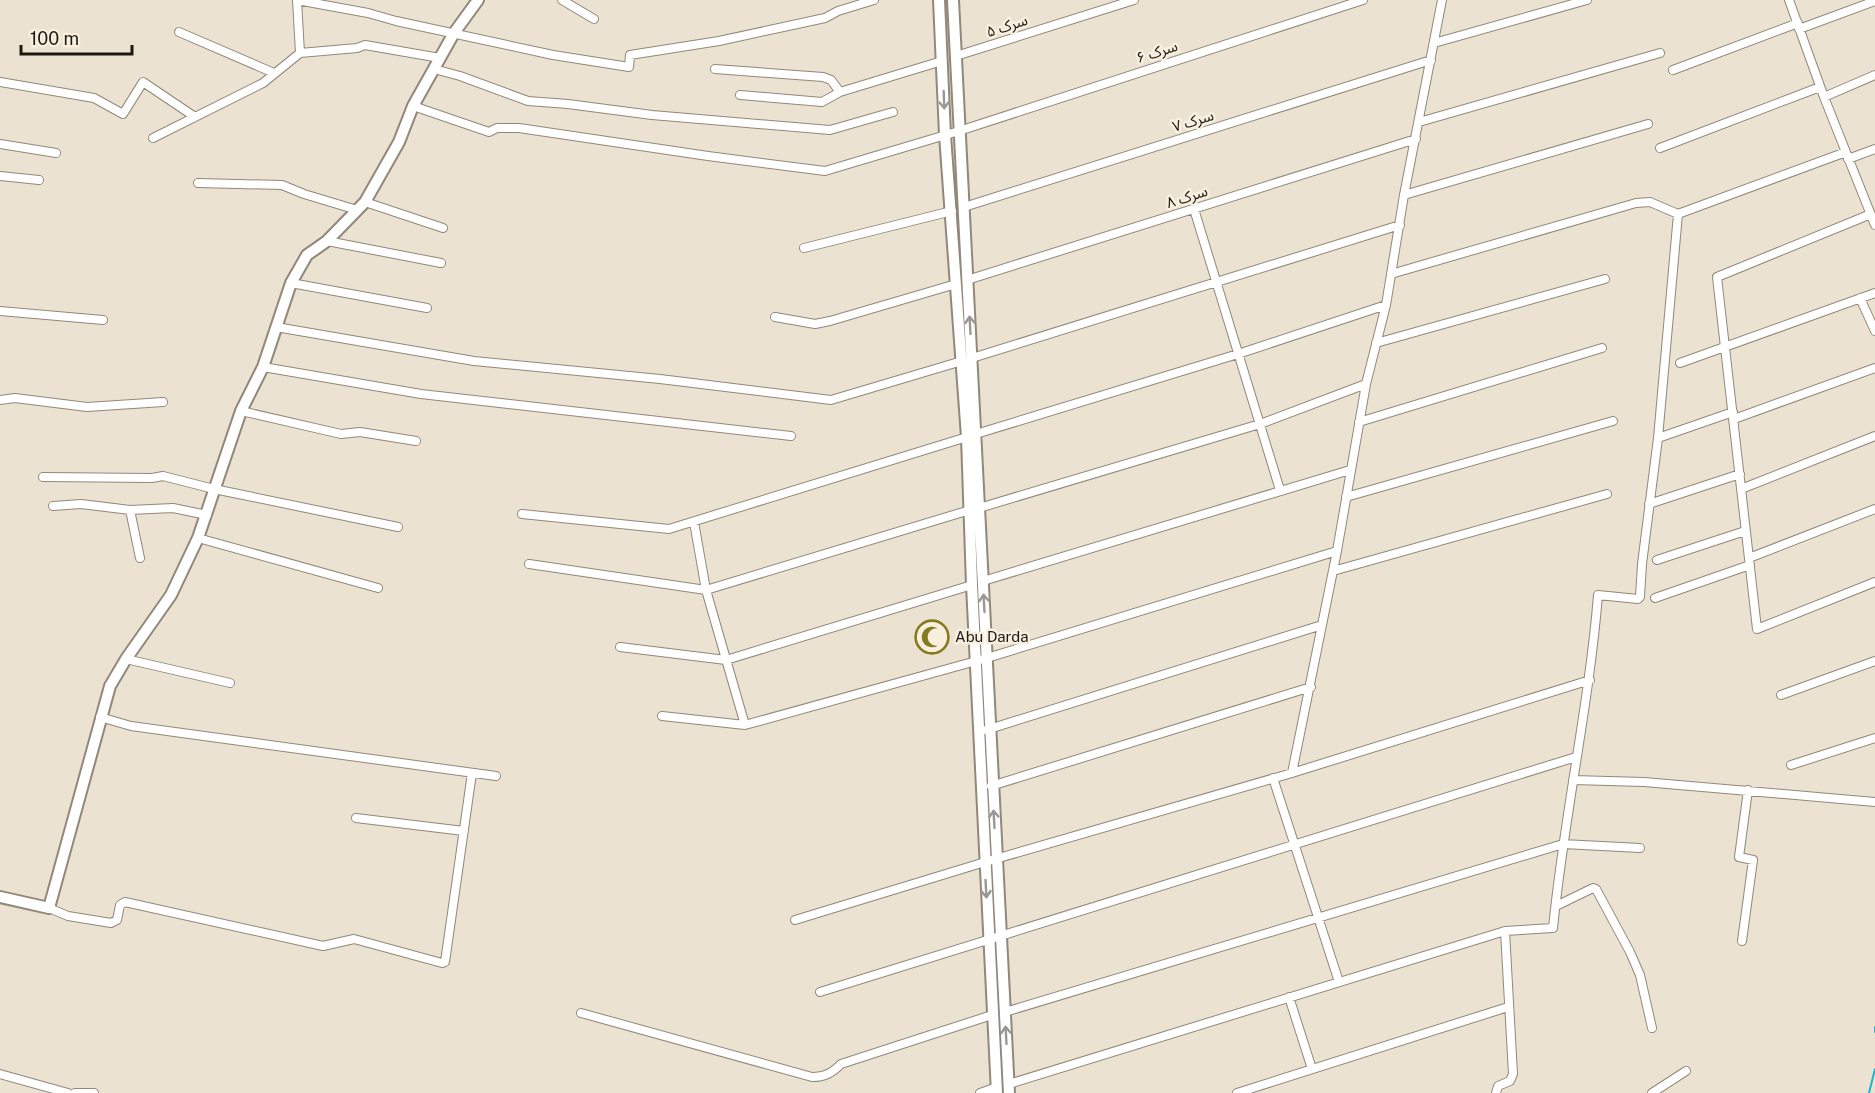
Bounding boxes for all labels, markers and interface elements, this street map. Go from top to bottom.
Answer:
street label: سرک ۵ [984,11,1030,41]
scale bar [21,18,132,56]
text: 100 m [30,28,79,49]
street label: سرک ۶ [1134,37,1180,67]
one-way arrow [938,90,949,110]
street label: سرک ۷ [1170,106,1216,136]
street label: سرک ۸ [1164,182,1210,212]
one-way arrow [964,315,975,335]
one-way arrow [978,594,989,614]
mosque icon: Abu Darda [914,619,950,655]
place label: Abu Darda [955,628,1029,645]
one-way arrow [989,809,1000,829]
one-way arrow [981,879,992,899]
one-way arrow [1001,1025,1012,1045]

